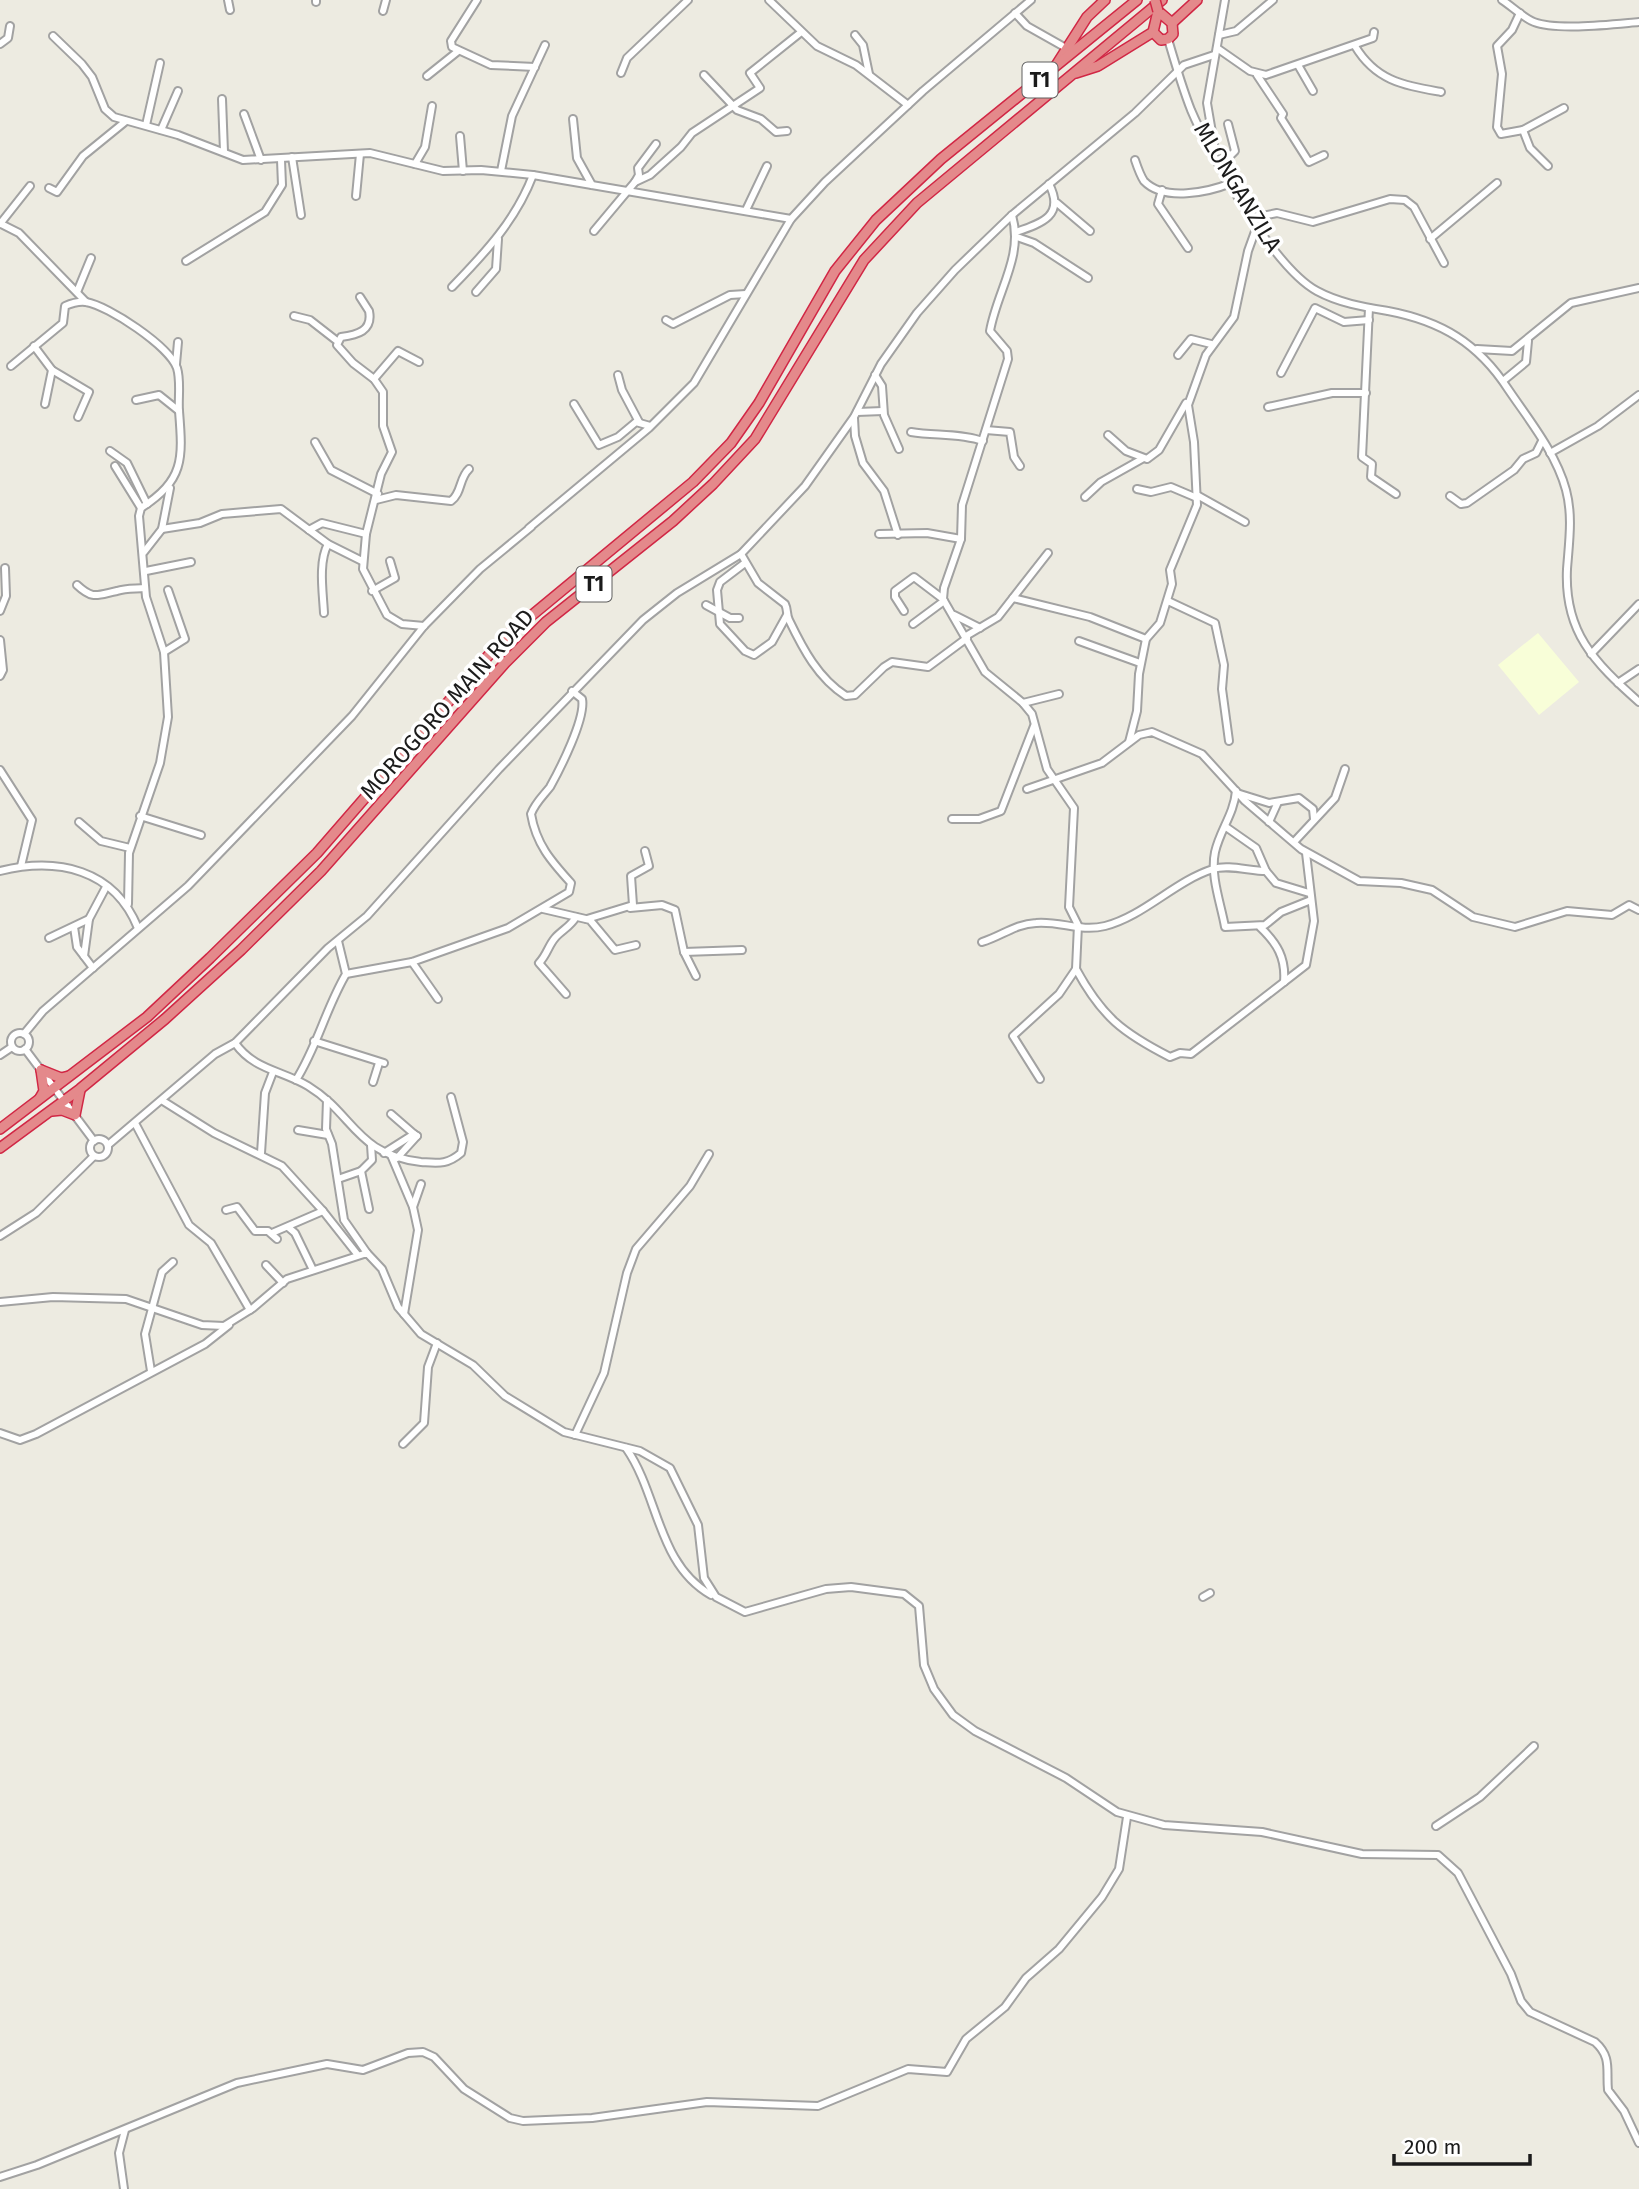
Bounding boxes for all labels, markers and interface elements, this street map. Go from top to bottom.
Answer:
road number: T1 [1023,62,1058,98]
street label: MLONGANZILA [1188,117,1288,258]
road number: T1 [576,566,612,602]
street label: MOROGORO MAIN ROAD [354,603,540,805]
scale bar [1394,2122,1530,2166]
text: 200 m [1404,2134,1461,2160]

